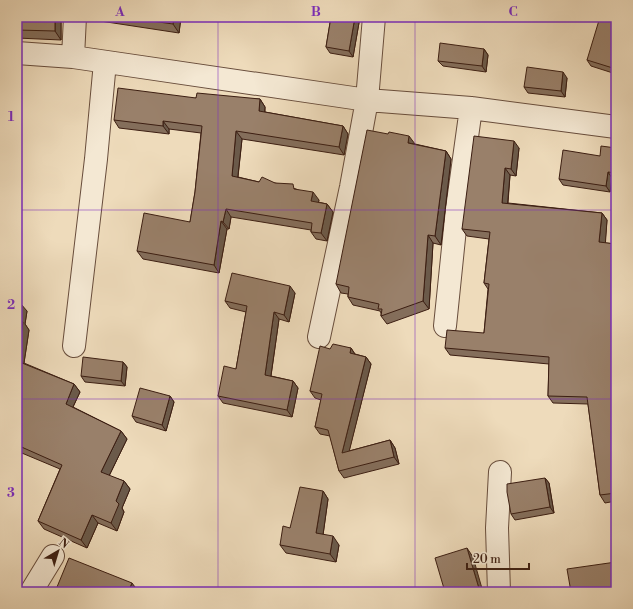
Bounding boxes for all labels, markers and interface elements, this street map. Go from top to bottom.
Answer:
text: A [114,4,125,20]
text: B [311,4,321,20]
text: C [508,4,518,20]
text: 1 [8,109,15,125]
text: 2 [7,297,15,313]
text: 3 [7,485,15,501]
north arrow [38,531,78,571]
text: N [56,536,72,552]
scale bar [467,545,529,571]
text: 20 m [473,552,501,567]

